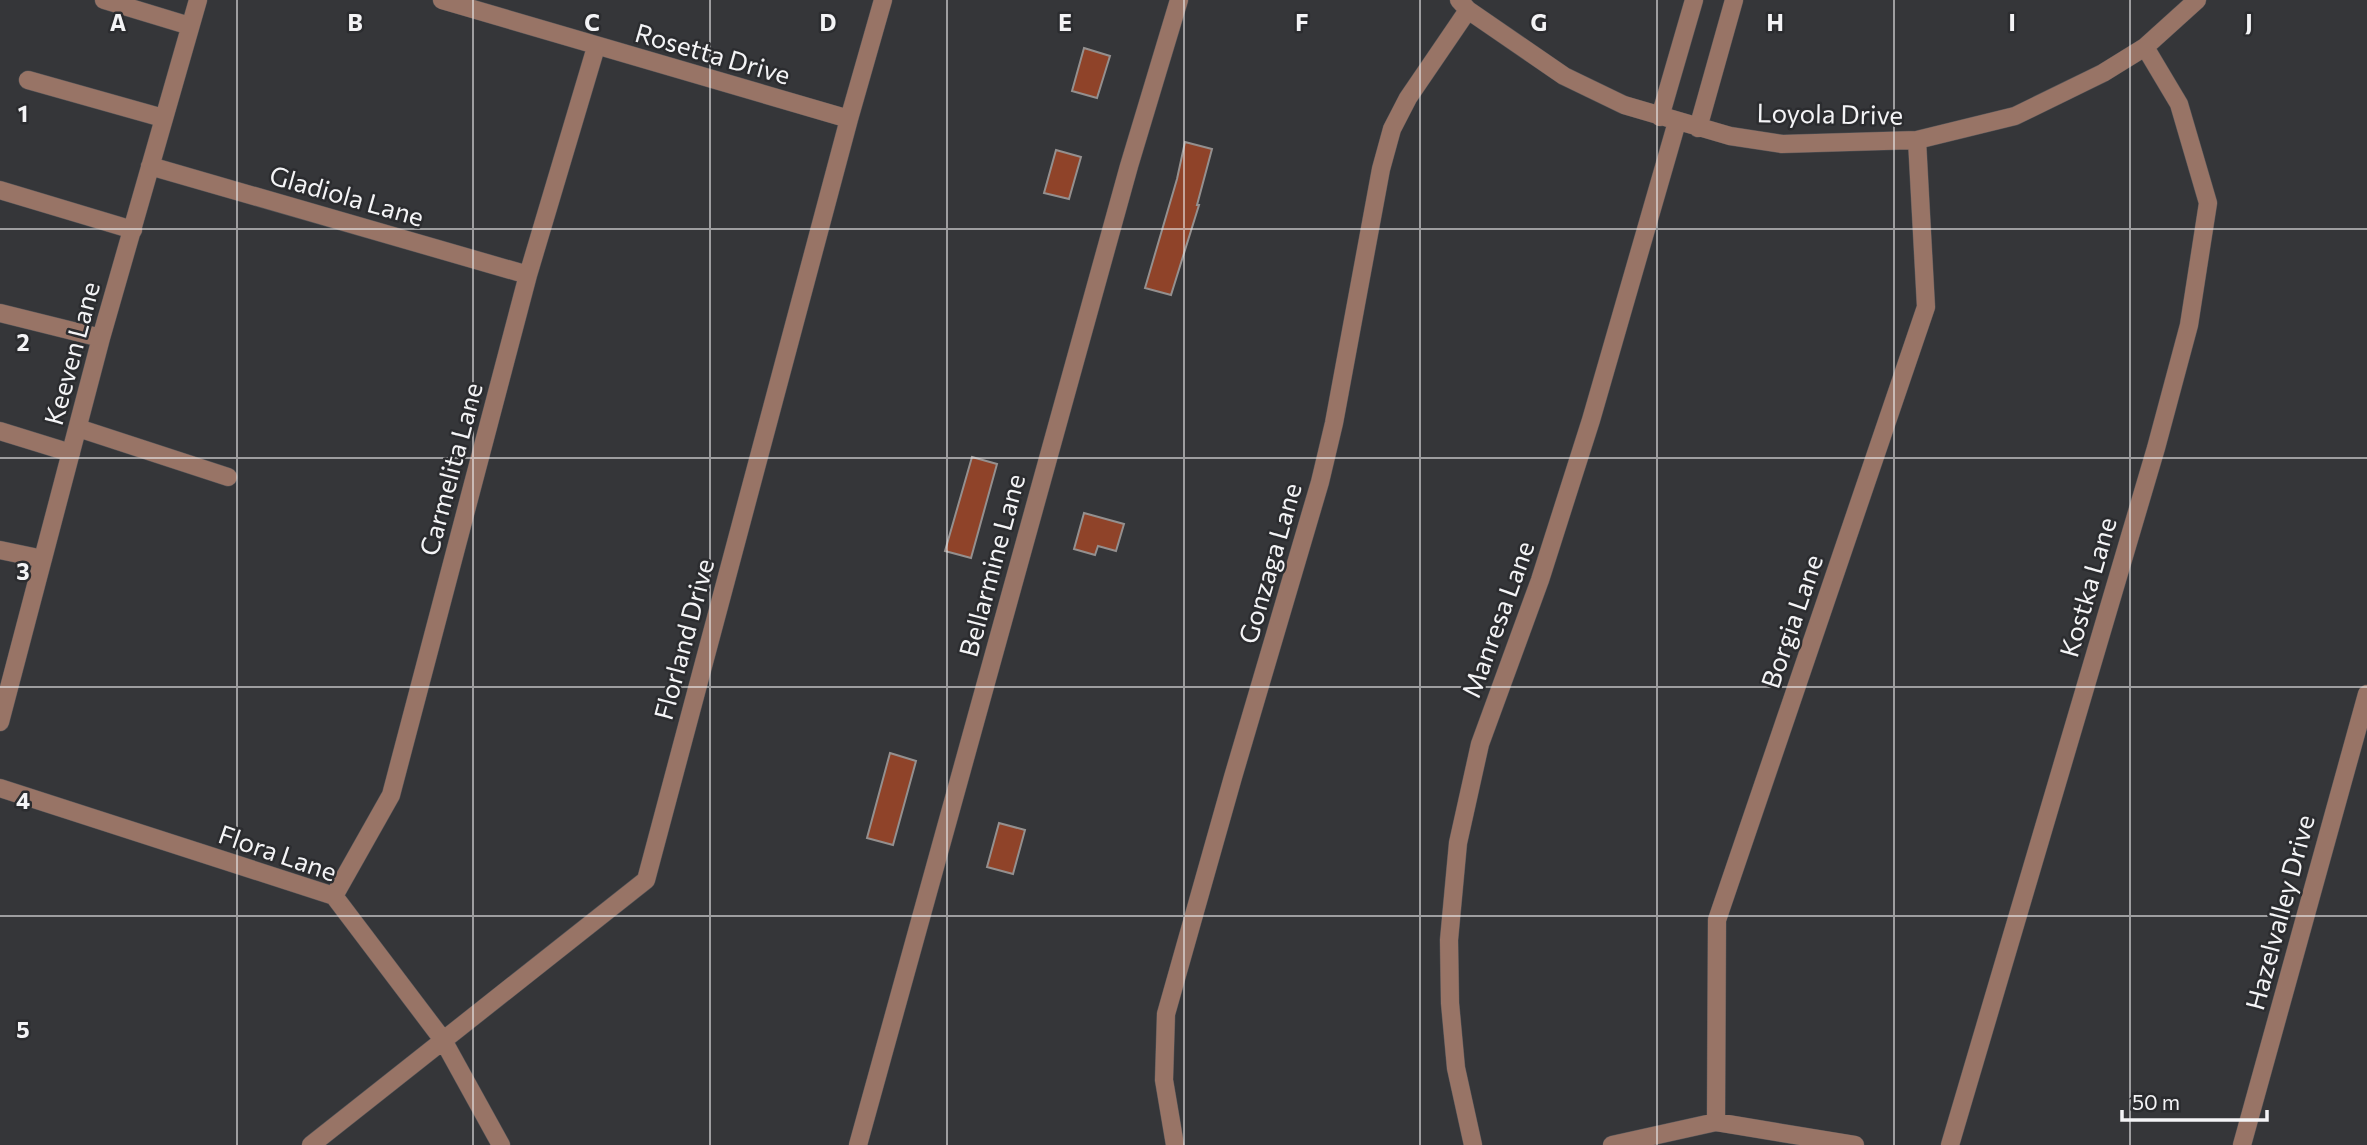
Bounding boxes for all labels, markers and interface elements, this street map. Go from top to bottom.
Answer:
text: A [110,8,127,36]
text: B [347,8,363,36]
text: C [584,8,600,36]
text: D [820,8,837,36]
text: E [1058,8,1072,36]
text: F [1295,8,1309,36]
text: G [1531,8,1547,36]
text: H [1766,8,1784,36]
text: I [2008,8,2016,36]
text: J [2245,8,2253,36]
street label: Rosetta Drive [632,16,794,90]
street label: Loyola Drive [1756,96,1904,130]
text: 1 [18,99,28,127]
street label: Gladiola Lane [266,158,428,232]
street label: Keeven Lane [37,278,105,428]
text: 2 [16,328,30,356]
street label: Carmelita Lane [412,379,488,559]
street label: Bellarmine Lane [952,470,1030,660]
street label: Gonzaga Lane [1231,479,1307,647]
street label: Kostka Lane [2052,514,2122,660]
street label: Manresa Lane [1454,537,1540,701]
street label: Borgia Lane [1754,550,1828,692]
street label: Florland Drive [647,555,719,723]
text: 3 [16,557,30,585]
text: 4 [16,786,30,814]
street label: Hazelvalley Drive [2238,811,2320,1013]
street label: Flora Lane [215,817,341,887]
text: 5 [16,1015,30,1043]
scale bar [2122,1078,2267,1122]
text: 50 m [2132,1089,2180,1114]

